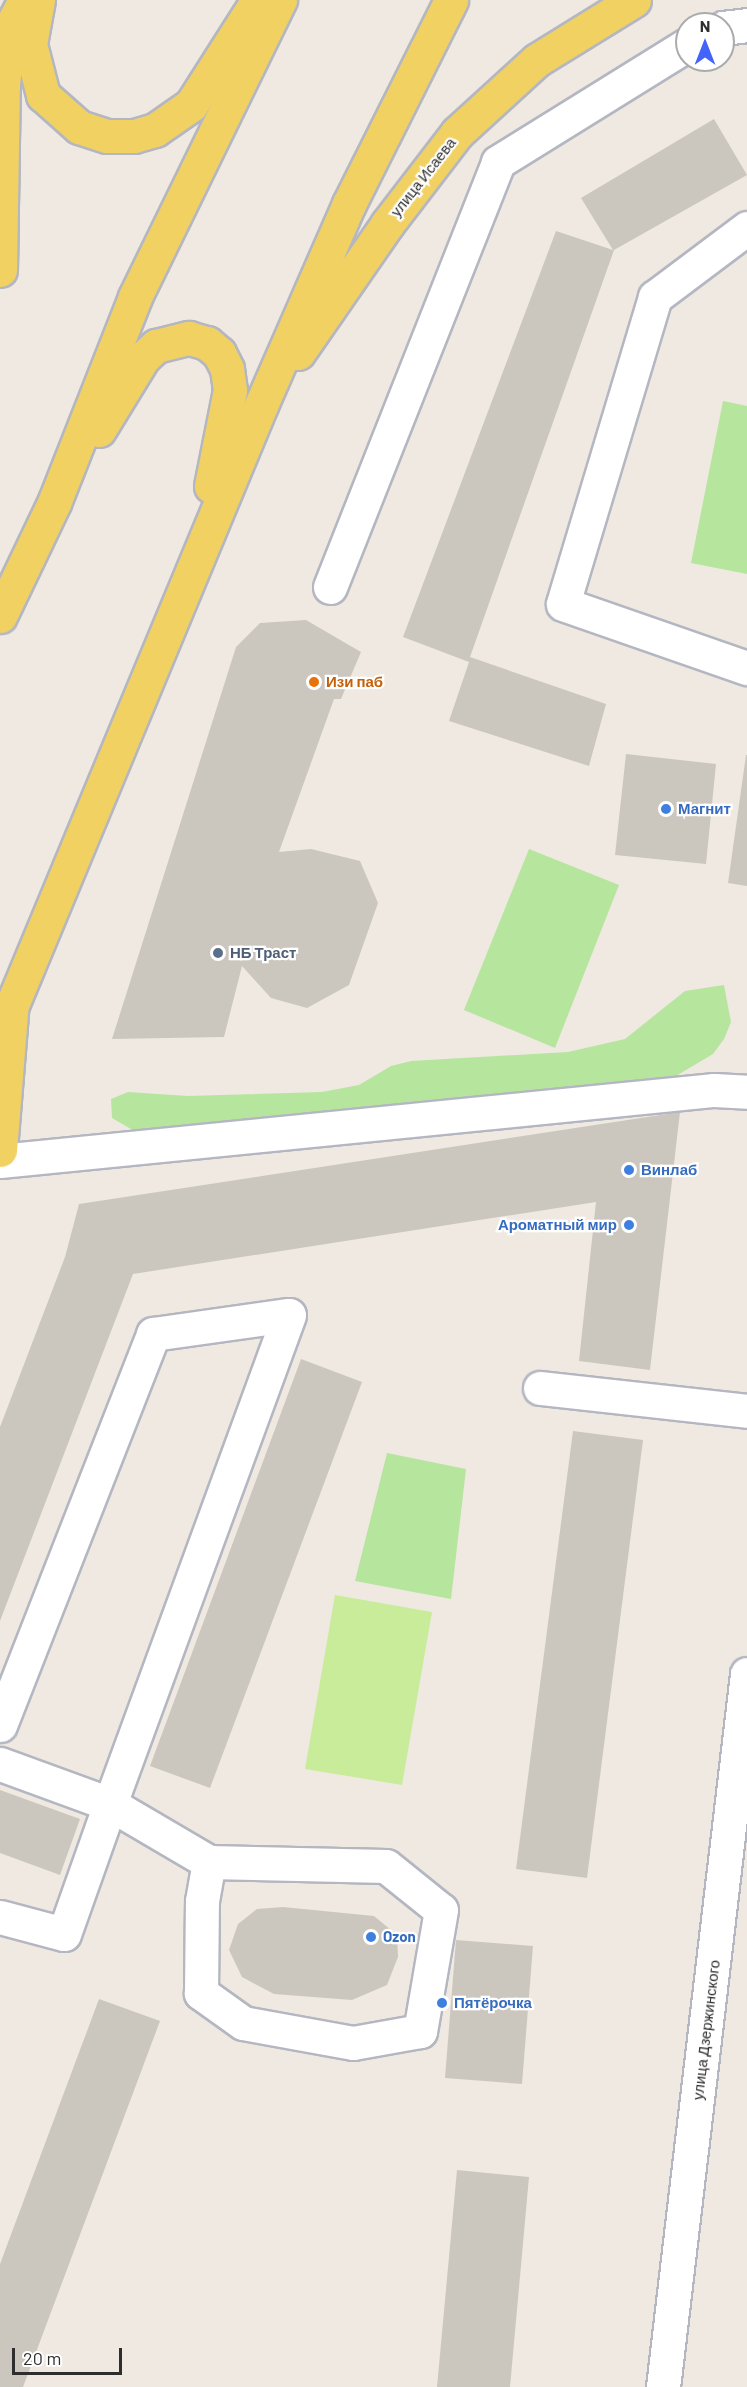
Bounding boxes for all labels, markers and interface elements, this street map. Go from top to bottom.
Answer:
north arrow [675,12,735,72]
text: N [700,16,710,35]
street label: улица Исаева [387,134,459,220]
place label: Изи паб [326,673,383,691]
marker: Изи паб [307,675,321,689]
place label: Магнит [678,800,731,818]
marker: Магнит [659,802,673,816]
place label: НБ Траст [230,944,296,962]
marker: НБ Траст [211,946,225,960]
place label: Винлаб [641,1161,697,1179]
marker: Винлаб [622,1163,636,1177]
place label: Ароматный мир [498,1216,617,1234]
marker: Ароматный мир [622,1218,636,1232]
place label: Ozon [383,1928,416,1946]
marker: Ozon [364,1930,378,1944]
street label: улица Дзержинского [688,1959,724,2101]
place label: Пятёрочка [454,1994,532,2012]
marker: Пятёрочка [435,1996,449,2010]
scale bar [15,2336,124,2374]
text: 20 m [23,2347,61,2369]

